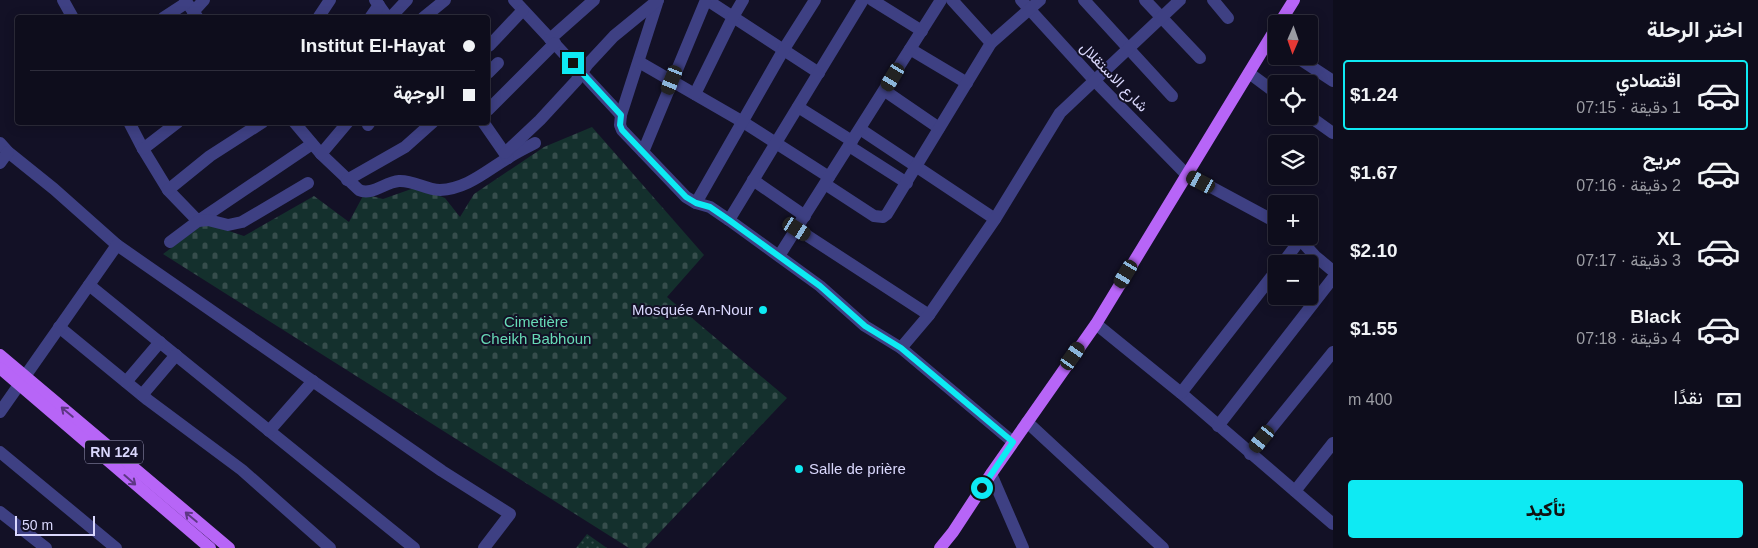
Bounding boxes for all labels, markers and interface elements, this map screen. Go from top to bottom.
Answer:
north arrow [1268,15,1318,65]
map controls [1268,15,1318,305]
text: اختر الرحلة [1647,17,1743,42]
text: Institut El-Hayat [300,35,445,56]
street label: شارع الاستقلال [1075,38,1152,117]
route end [562,52,584,74]
car [878,60,907,94]
car [659,63,684,97]
text: اقتصادي [1616,70,1681,91]
icon: car [1696,73,1741,118]
button: locate [1268,75,1318,125]
text: الوجهة [393,82,445,103]
text: $1.24 [1350,84,1398,105]
text: 1 دقيقة · 07:15 [1576,99,1681,116]
button: layers [1268,135,1318,185]
text: مريح [1643,148,1681,169]
icon: car [1696,151,1741,196]
text: $1.67 [1350,162,1398,183]
car [1184,168,1217,196]
text: 2 دقيقة · 07:16 [1576,177,1681,194]
button: + [1268,195,1318,245]
car [780,215,813,243]
text: XL [1657,228,1681,249]
icon: car [1696,229,1741,274]
text: $2.10 [1350,240,1398,261]
text: 3 دقيقة · 07:17 [1576,252,1681,269]
button: − [1268,255,1318,305]
car [1111,257,1140,291]
place label: Mosquée An-Nour [632,301,753,318]
marker: Mosquée An-Nour [757,304,769,316]
text: Black [1630,306,1681,327]
icon: car [1696,307,1741,352]
park label: Cimetière Cheikh Babhoun [481,313,591,347]
text: $1.55 [1350,318,1398,339]
text: 4 دقيقة · 07:18 [1576,330,1681,347]
car [1058,339,1087,373]
icon: cash [1715,386,1743,414]
text: نقدًا [1674,387,1703,408]
text: 400 m [1348,391,1392,408]
one-way arrow [61,406,74,417]
car [1246,423,1277,455]
road number: RN 124 [85,441,143,464]
place label: Salle de prière [809,460,906,477]
marker: Salle de prière [793,463,805,475]
one-way arrow [123,474,136,485]
route start [971,477,993,499]
button: تأكيد [1348,480,1743,538]
one-way arrow [185,511,198,522]
scale bar [15,513,95,536]
text: 50 m [22,517,53,533]

